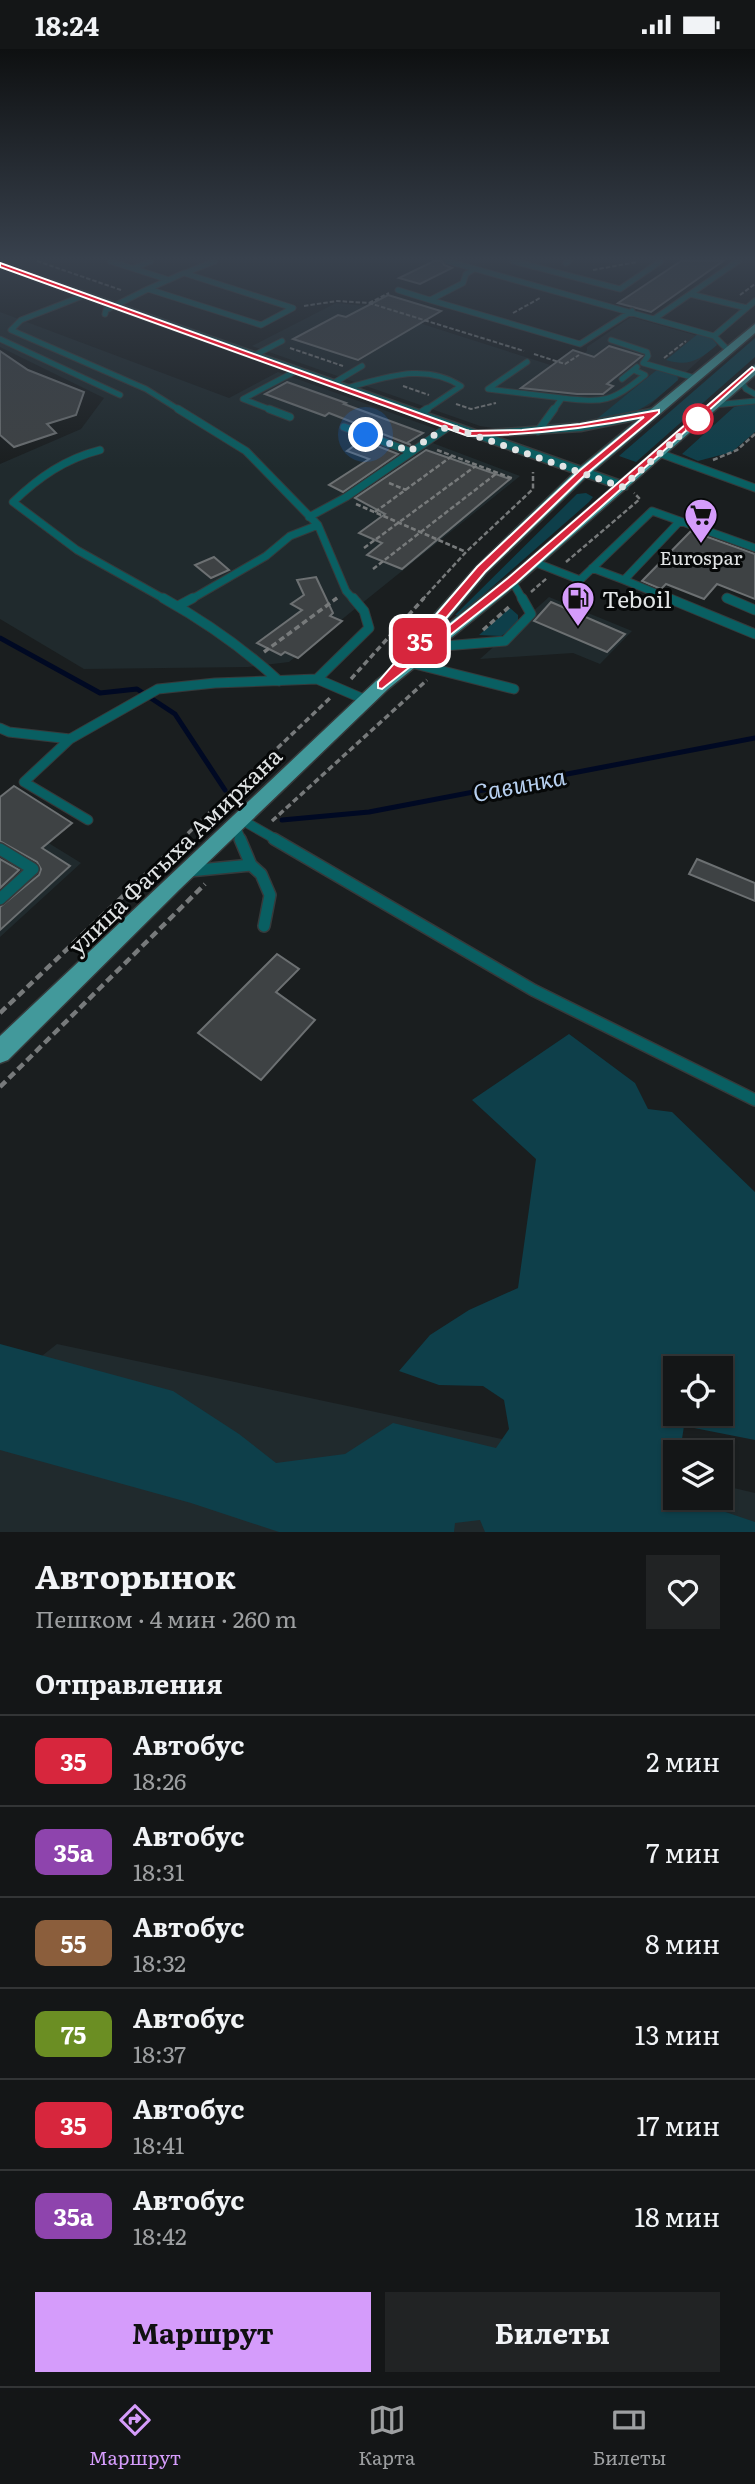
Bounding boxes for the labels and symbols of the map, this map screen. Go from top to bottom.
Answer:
unlabelled marker [683,404,713,434]
your location [348,417,383,452]
supermarket icon: Eurospar [682,496,720,545]
place label: Eurospar [660,543,742,571]
fuel station icon: Teboil [559,579,597,628]
place label: Teboil [602,581,672,615]
line badge: 35 [388,618,452,664]
street label: улица Фатыха Амирхана [59,738,289,962]
water label: Савинка [469,757,569,809]

